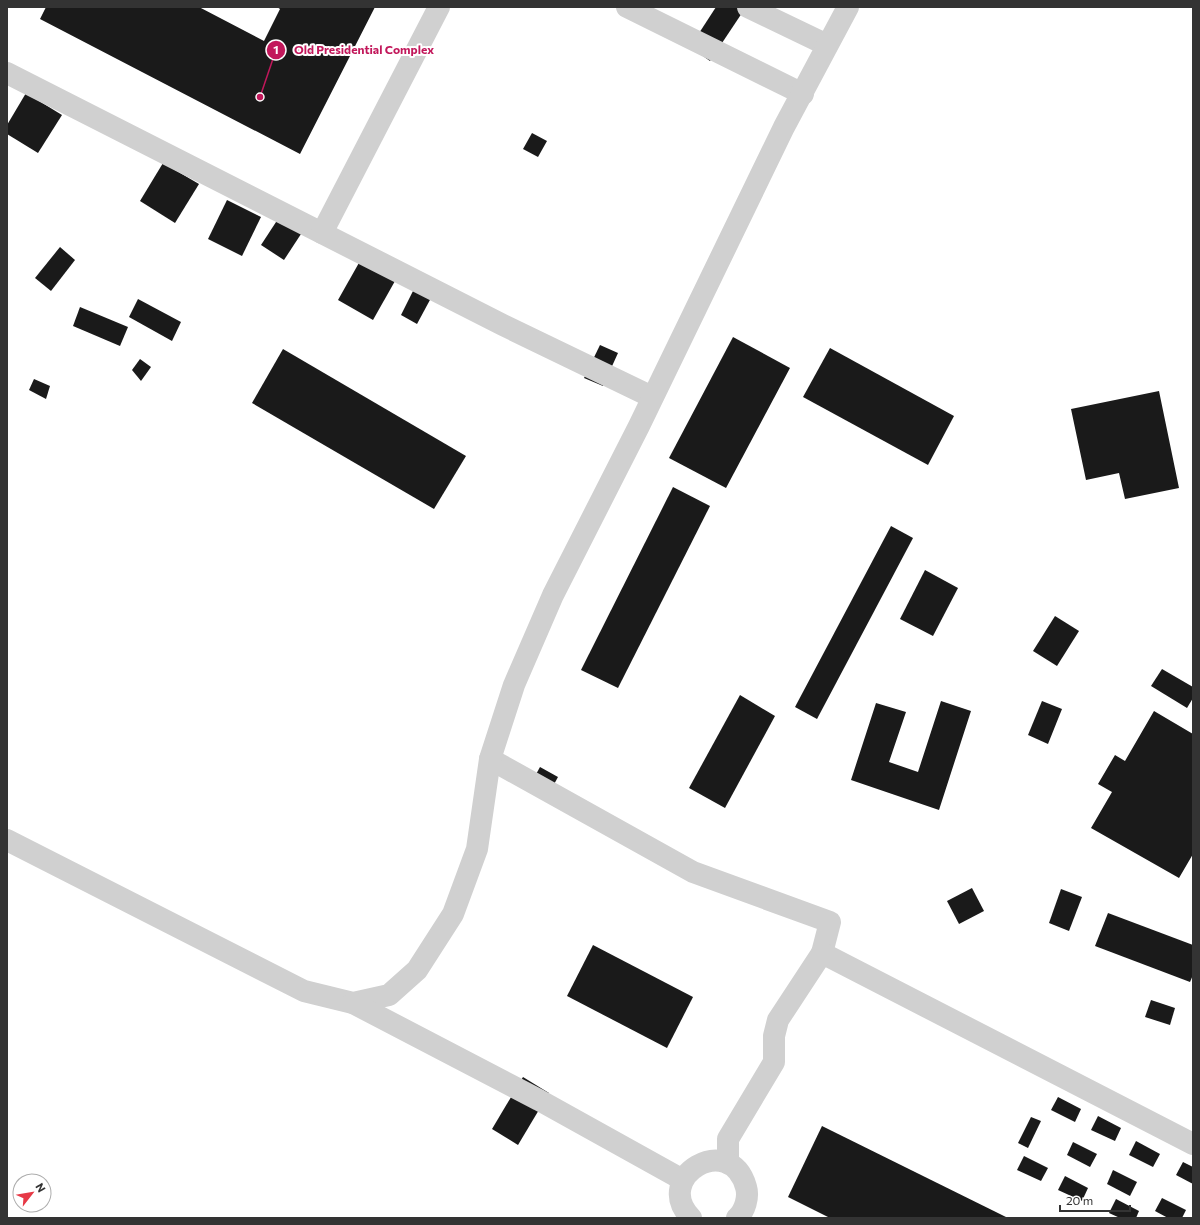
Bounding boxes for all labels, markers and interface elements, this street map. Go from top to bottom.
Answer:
callout: Old Presidential Complex [266,38,442,62]
text: 1 [273,42,279,56]
text: Old Presidential Complex [294,42,434,56]
north arrow [12,1173,52,1213]
text: N [33,1181,49,1194]
scale bar [1060,1187,1130,1213]
text: 20 m [1066,1193,1093,1207]

